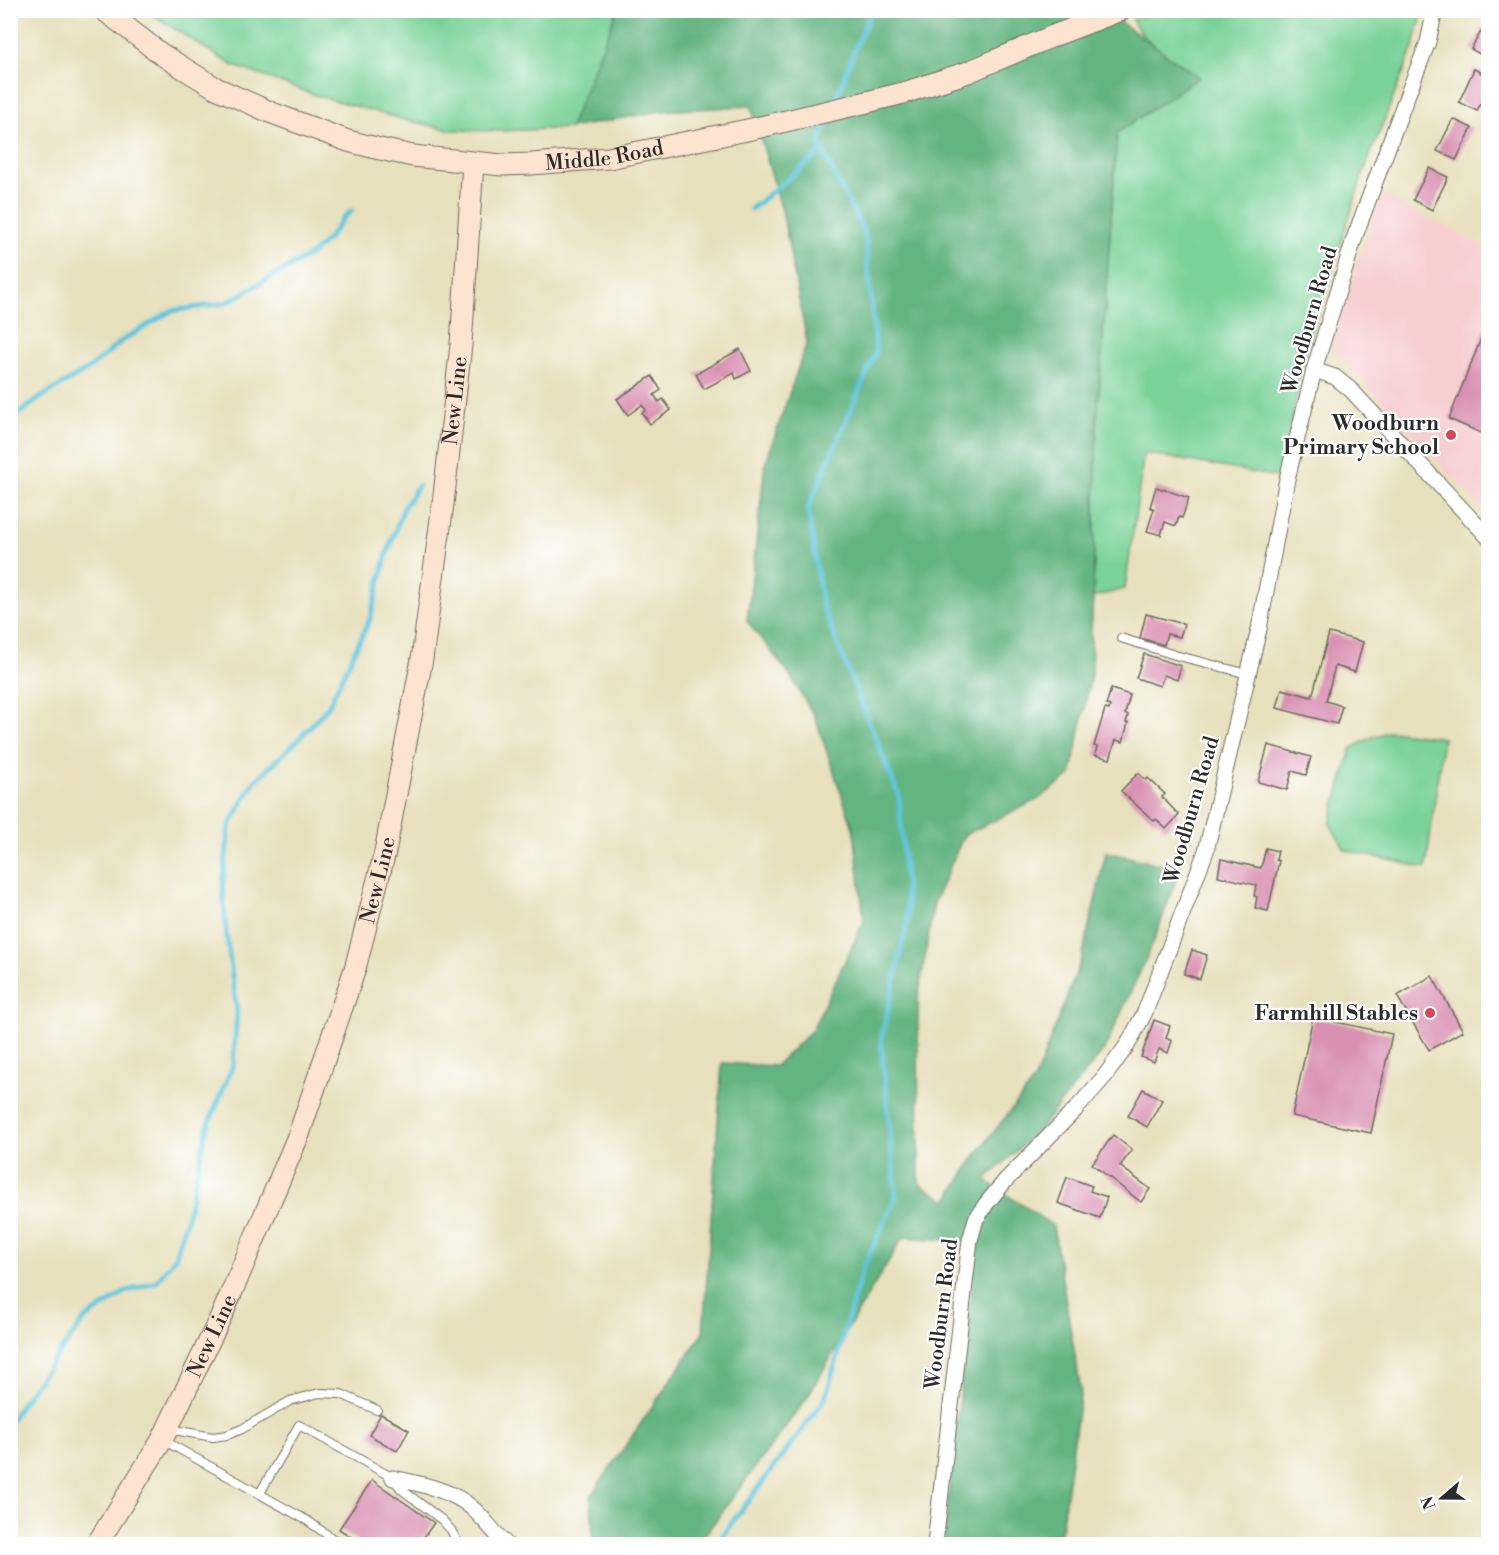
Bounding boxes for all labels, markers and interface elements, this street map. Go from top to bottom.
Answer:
street label: Middle Road [544,135,666,177]
street label: Woodburn Road [1276,244,1343,398]
street label: New Line [438,355,474,446]
place label: Woodburn Primary School [1283,411,1439,461]
marker: Woodburn Primary School [1444,428,1458,442]
street label: Woodburn Road [1158,734,1225,888]
street label: New Line [355,835,402,927]
place label: Farmhill Stables [1255,1001,1418,1027]
marker: Farmhill Stables [1423,1006,1437,1020]
street label: Woodburn Road [920,1237,964,1392]
street label: New Line [182,1291,243,1382]
north arrow [1412,1468,1472,1528]
text: N [1417,1493,1440,1512]

